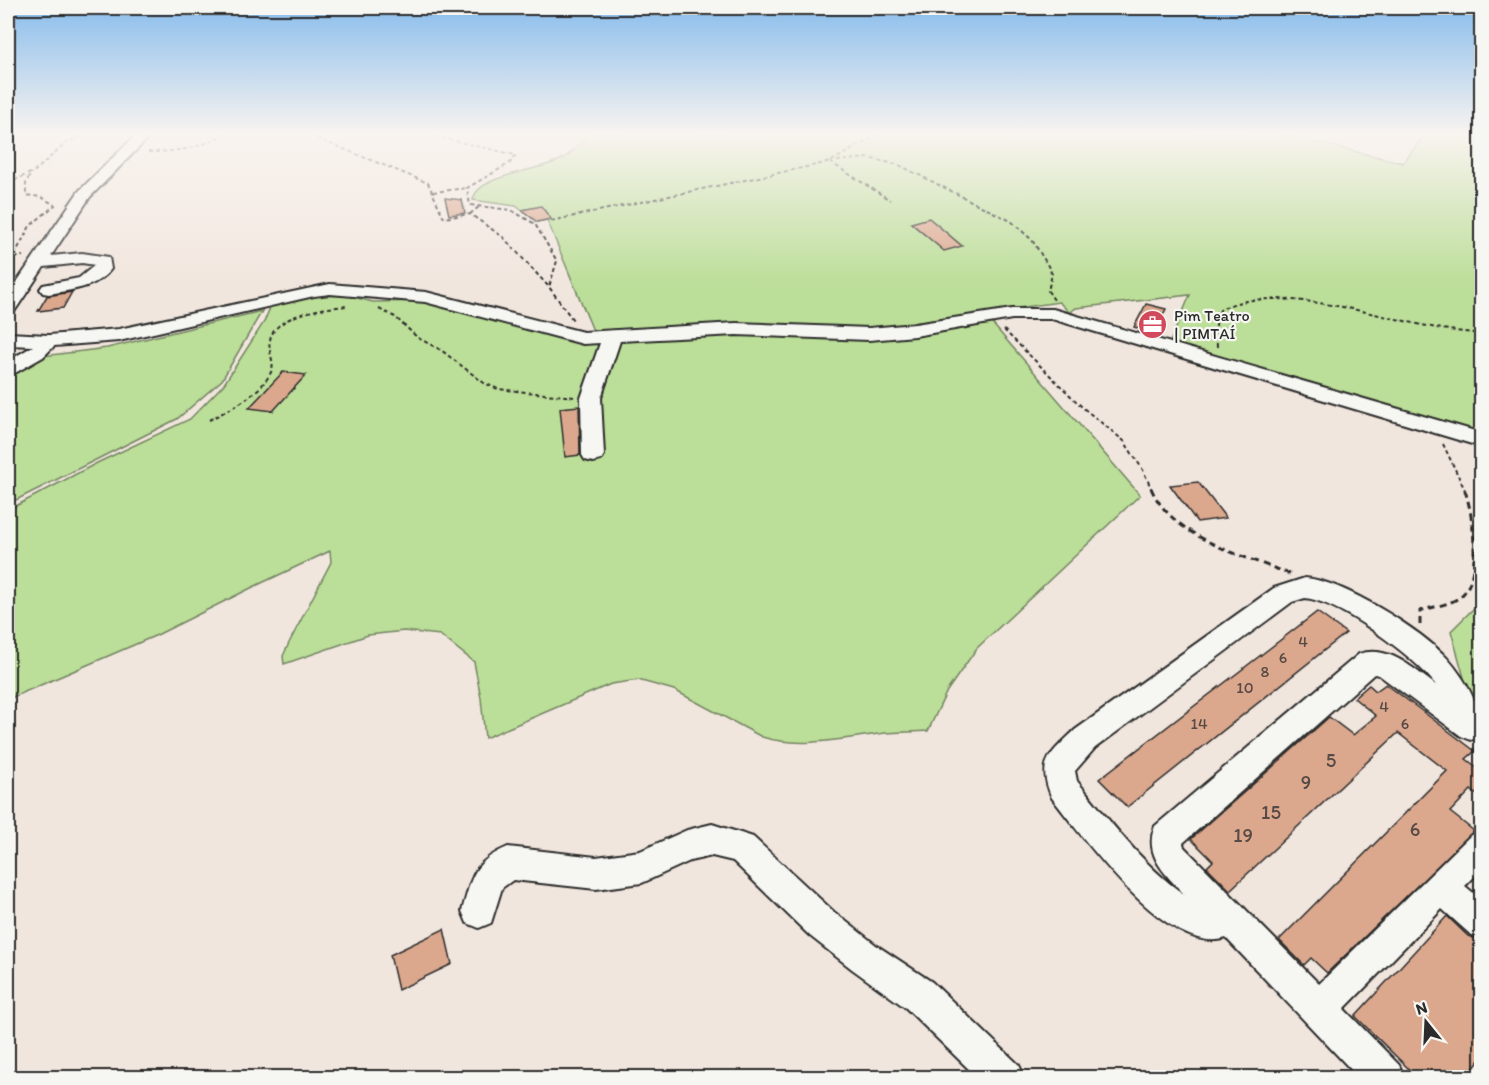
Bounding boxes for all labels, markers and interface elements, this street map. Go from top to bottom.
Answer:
place label: Pim Teatro | PIMTAÍ [1174,306,1250,343]
office icon: Pim Teatro | PIMTAÍ [1137,308,1169,340]
house number: 4 [1298,632,1308,651]
house number: 6 [1279,648,1287,667]
house number: 8 [1261,662,1270,681]
house number: 10 [1236,678,1254,697]
house number: 4 [1379,697,1389,716]
house number: 14 [1190,714,1208,733]
house number: 6 [1401,714,1409,733]
house number: 5 [1326,748,1336,772]
house number: 9 [1301,770,1311,794]
house number: 15 [1261,800,1281,824]
house number: 6 [1410,817,1420,841]
house number: 19 [1233,823,1253,847]
north arrow [1396,992,1456,1052]
text: N [1413,998,1430,1019]

